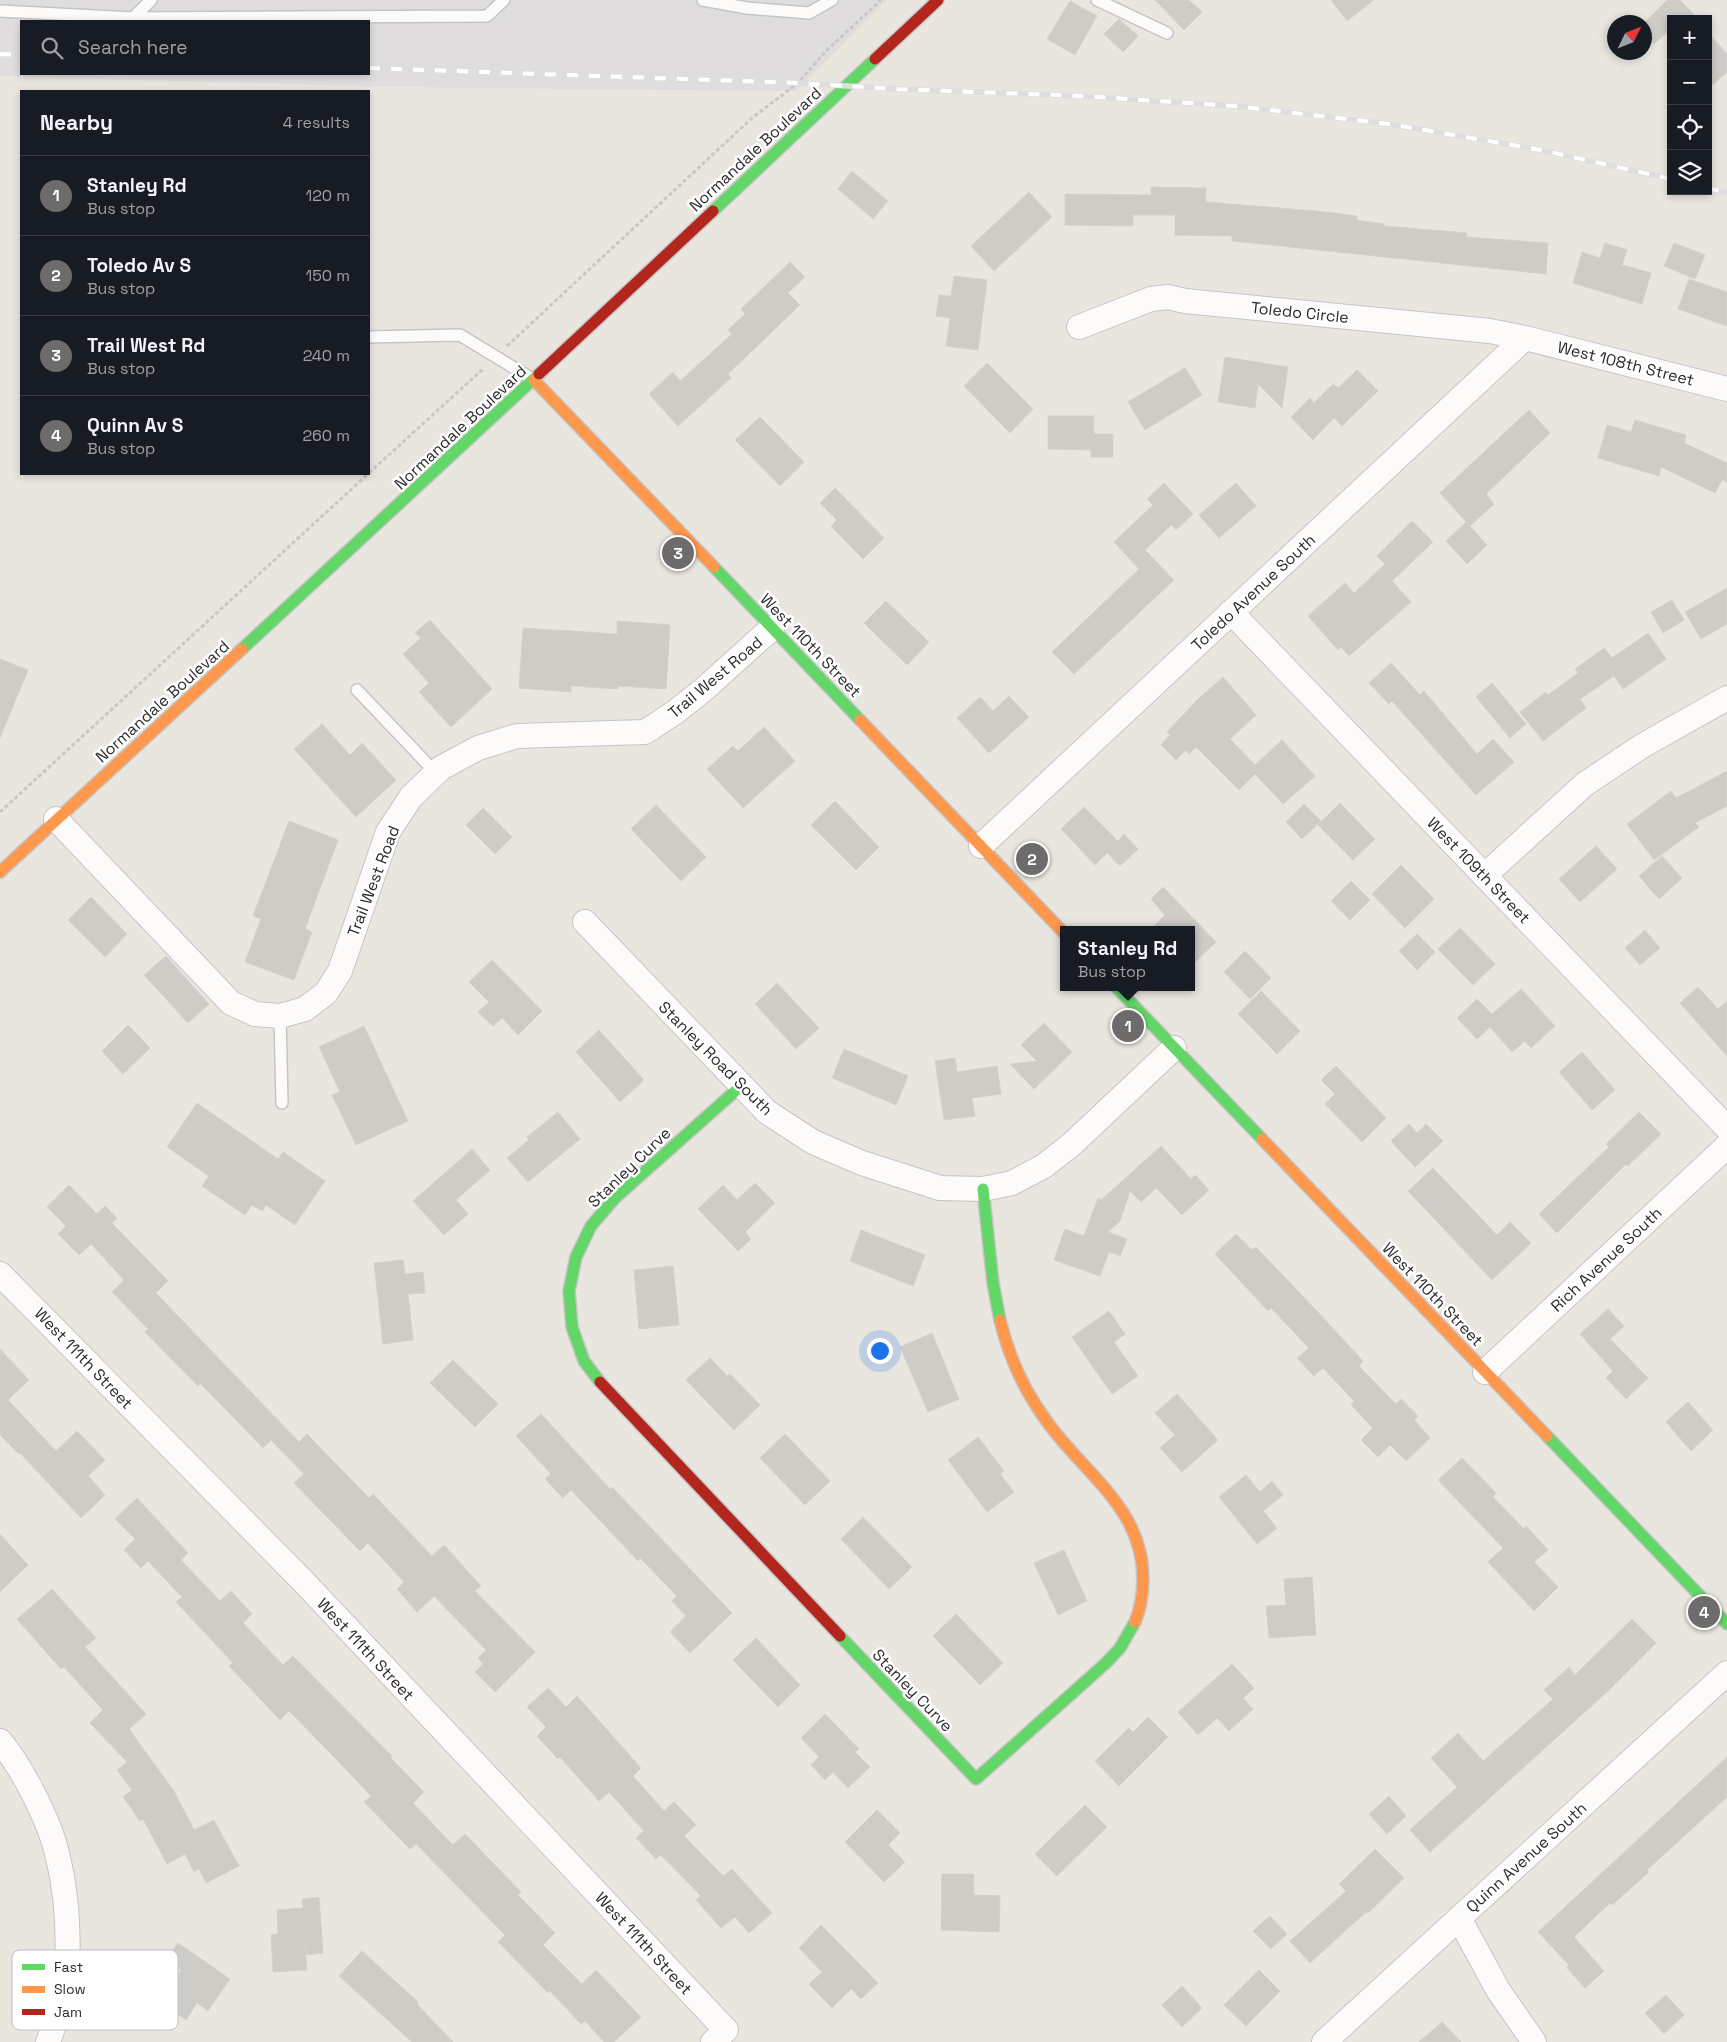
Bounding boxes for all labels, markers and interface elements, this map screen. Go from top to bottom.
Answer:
north arrow [1607,15,1652,60]
map controls [1667,15,1712,195]
button: + [1667,15,1712,60]
search box [20,20,370,75]
icon: search [38,34,66,62]
text: Search here [78,35,188,60]
button: − [1667,60,1712,105]
street label: Normandale Boulevard [685,83,826,216]
button: locate [1667,105,1712,150]
text: Nearby [40,109,113,136]
text: 4 results [283,112,350,133]
button: layers [1667,150,1712,195]
text: Stanley Rd [87,173,187,198]
text: 1 [52,185,60,206]
text: 120 m [306,185,350,206]
text: Bus stop [87,198,155,219]
text: Toledo Av S [87,253,191,278]
text: 2 [51,265,61,286]
text: 150 m [306,265,350,286]
text: Bus stop [87,278,155,299]
street label: Toledo Circle [1250,297,1350,328]
text: Trail West Rd [87,333,205,358]
street label: West 108th Street [1555,336,1696,391]
text: 3 [51,345,61,366]
text: 240 m [303,345,350,366]
text: Bus stop [87,358,155,379]
street label: Normandale Boulevard [390,361,531,494]
text: Quinn Av S [87,413,183,438]
text: 4 [51,425,61,446]
text: 260 m [302,425,350,446]
text: Bus stop [87,438,155,459]
street label: Toledo Avenue South [1187,529,1320,655]
pin: 3 [662,534,694,572]
street label: West 110th Street [756,589,866,702]
street label: Trail West Road [664,632,767,723]
street label: Normandale Boulevard [91,636,234,767]
street label: West 109th Street [1422,813,1535,928]
street label: Trail West Road [343,823,404,940]
pin: 2 [1016,840,1048,878]
popup [1060,926,1195,991]
text: Stanley Rd [1078,936,1177,961]
text: Bus stop [1078,961,1146,982]
street label: Stanley Road South [654,997,777,1120]
pin: 1 [1112,1007,1144,1045]
street label: Stanley Curve [583,1123,675,1212]
street label: Rich Avenue South [1546,1202,1666,1316]
street label: West 110th Street [1378,1238,1488,1351]
street label: West 111th Street [30,1303,137,1414]
your location [867,1338,893,1364]
street label: West 111th Street [313,1593,419,1705]
pin: 4 [1688,1593,1720,1631]
street label: Stanley Curve [868,1644,957,1736]
street label: Quinn Avenue South [1462,1798,1591,1917]
street label: West 111th Street [591,1887,697,1999]
legend [12,1950,178,2030]
text: Fast [54,1958,83,1976]
text: Slow [54,1980,86,1998]
text: Jam [54,2003,82,2021]

